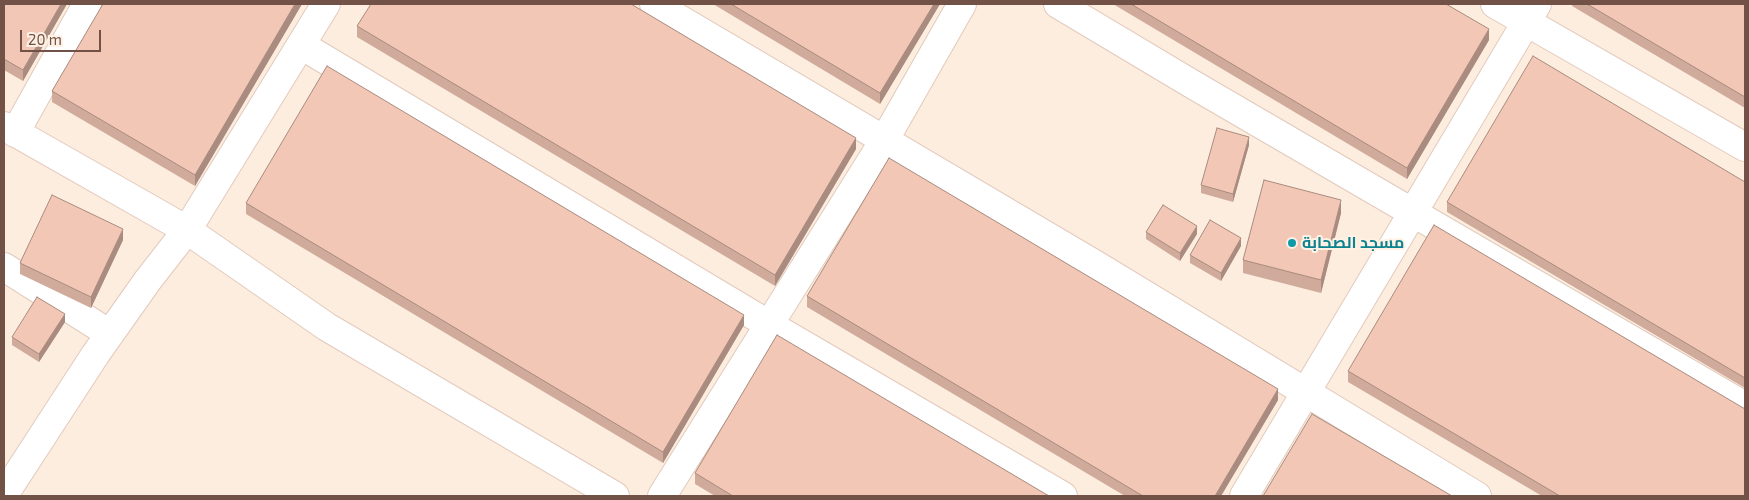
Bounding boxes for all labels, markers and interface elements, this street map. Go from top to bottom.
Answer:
scale bar [22,20,104,52]
text: 20 m [28,30,62,48]
place label: مسجد الصحابة [1302,233,1404,253]
marker: مسجد الصحابة [1286,237,1298,249]

